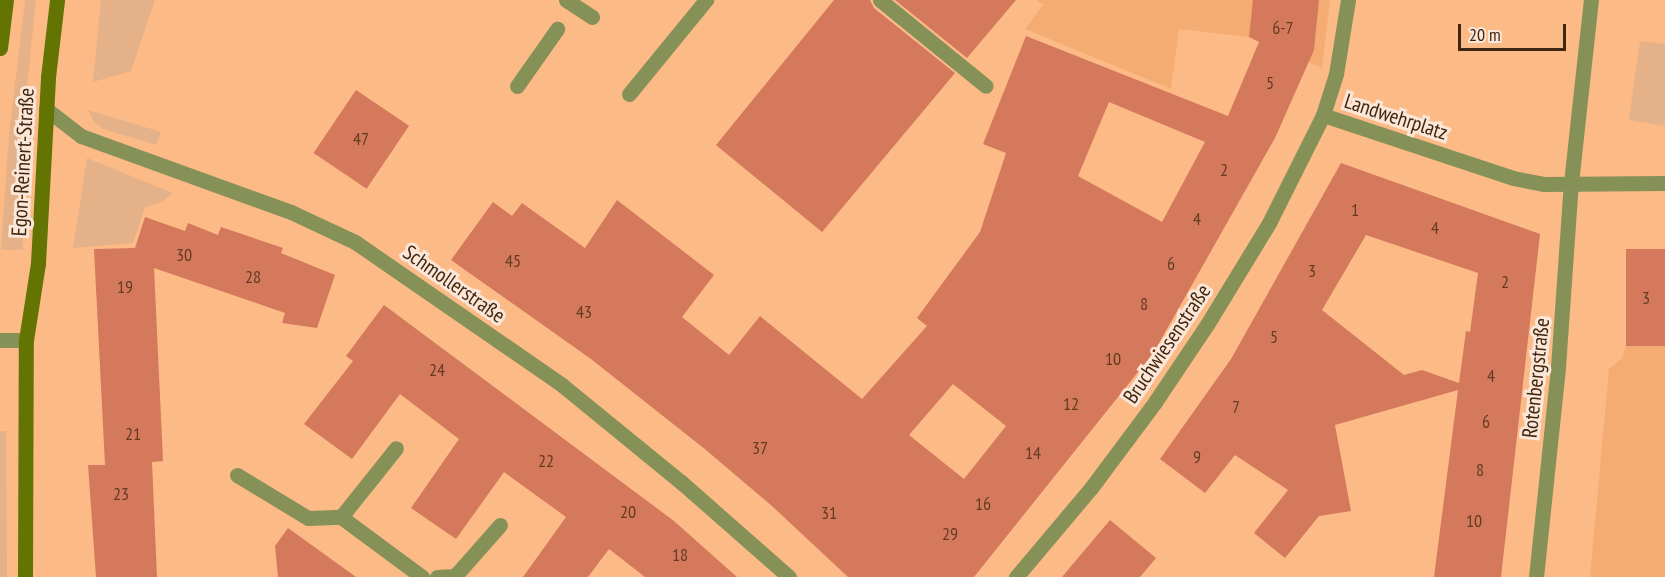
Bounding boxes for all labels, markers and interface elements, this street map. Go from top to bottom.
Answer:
scale bar [1461,12,1569,50]
house number: 6-7 [1272,17,1294,39]
text: 20 m [1469,23,1501,46]
house number: 5 [1266,72,1274,94]
street label: Egon-Reinert-Straße [7,87,39,237]
street label: Landwehrplatz [1341,89,1451,145]
house number: 47 [353,128,369,150]
house number: 2 [1220,159,1228,181]
house number: 1 [1351,199,1359,221]
house number: 4 [1193,208,1201,230]
house number: 4 [1431,217,1439,239]
street label: Schmollerstraße [398,240,510,328]
house number: 30 [176,244,192,266]
house number: 45 [505,250,521,272]
house number: 6 [1167,253,1175,275]
house number: 3 [1308,260,1316,282]
house number: 28 [245,266,261,288]
house number: 2 [1501,271,1509,293]
house number: 19 [117,276,133,298]
street label: Bruchwiesenstraße [1118,280,1216,408]
house number: 3 [1642,287,1650,309]
house number: 8 [1140,293,1148,315]
house number: 43 [576,301,592,323]
street label: Rotenbergstraße [1517,317,1555,439]
house number: 5 [1270,326,1278,348]
house number: 10 [1105,348,1121,370]
house number: 24 [429,359,445,381]
house number: 4 [1487,365,1495,387]
house number: 12 [1063,393,1079,415]
house number: 7 [1232,396,1240,418]
house number: 6 [1482,411,1490,433]
house number: 21 [125,423,141,445]
house number: 37 [752,437,768,459]
house number: 14 [1025,442,1041,464]
house number: 9 [1193,446,1201,468]
house number: 22 [538,450,554,472]
house number: 8 [1476,459,1484,481]
house number: 23 [113,483,129,505]
house number: 16 [975,493,991,515]
house number: 20 [620,501,636,523]
house number: 31 [821,502,837,524]
house number: 10 [1466,510,1482,532]
house number: 29 [942,523,958,545]
house number: 18 [672,544,688,566]

